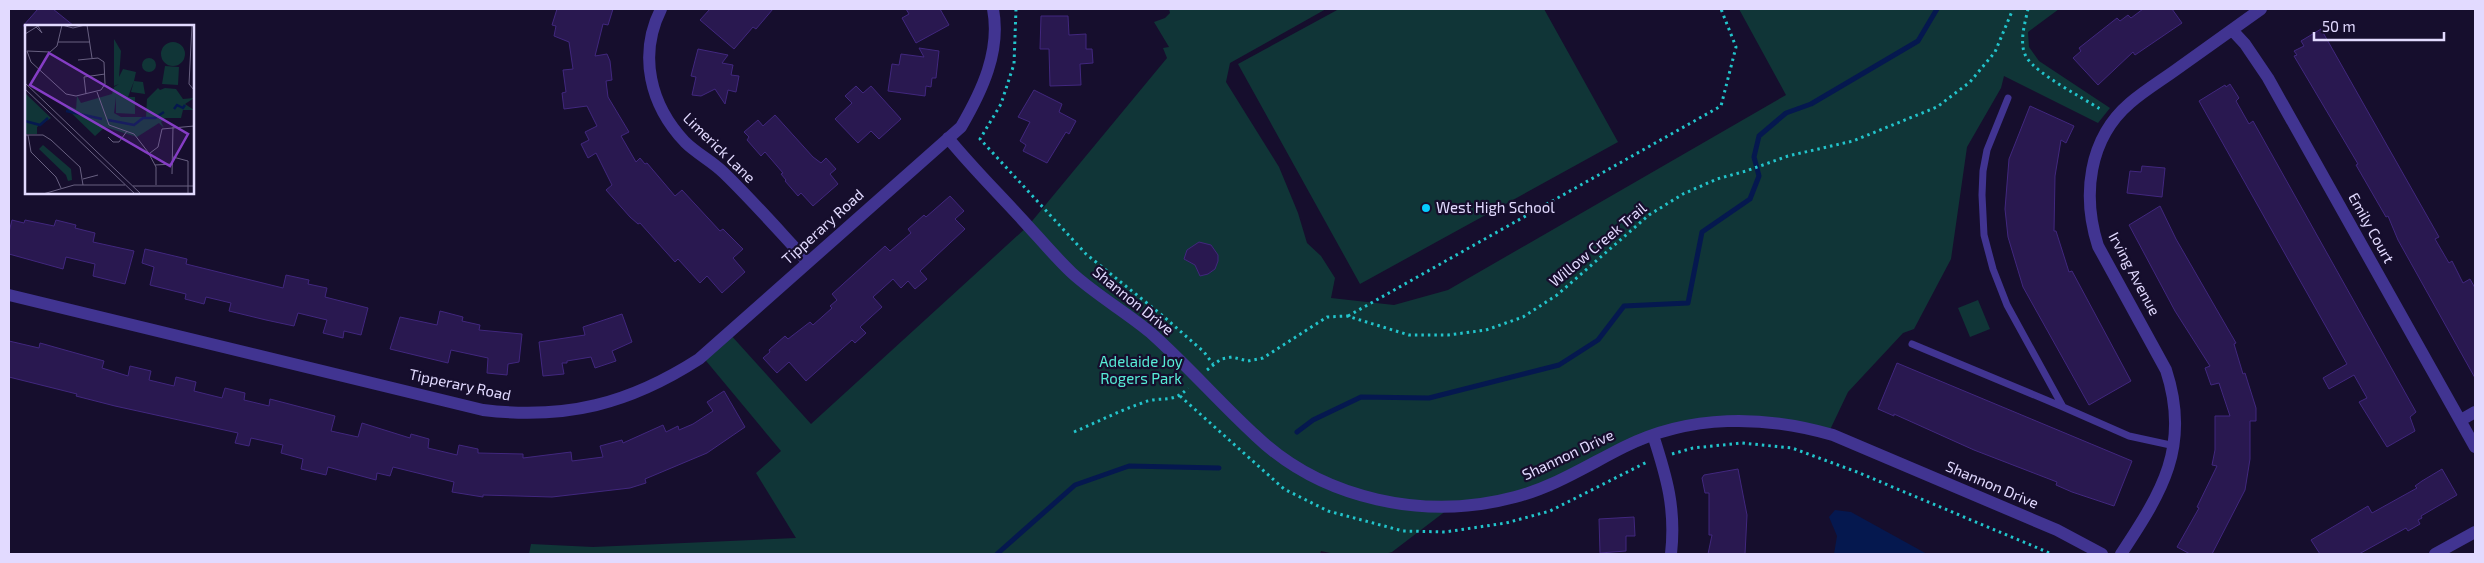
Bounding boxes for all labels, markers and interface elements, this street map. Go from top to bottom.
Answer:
scale bar [2314,10,2444,42]
text: 50 m [2322,17,2356,35]
inset map [25,25,194,194]
street label: Limerick Lane [680,108,759,186]
street label: Tipperary Road [778,185,867,268]
street label: Emily Court [2345,189,2399,266]
place label: West High School [1436,198,1555,216]
street label: Willow Creek Trail [1545,198,1650,290]
marker: West High School [1420,202,1432,214]
street label: Irving Avenue [2105,229,2164,318]
street label: Shannon Drive [1089,262,1178,338]
park label: Adelaide Joy Rogers Park [1099,352,1183,387]
street label: Tipperary Road [408,364,513,404]
street label: Shannon Drive [1519,425,1616,483]
street label: Shannon Drive [1943,456,2041,512]

